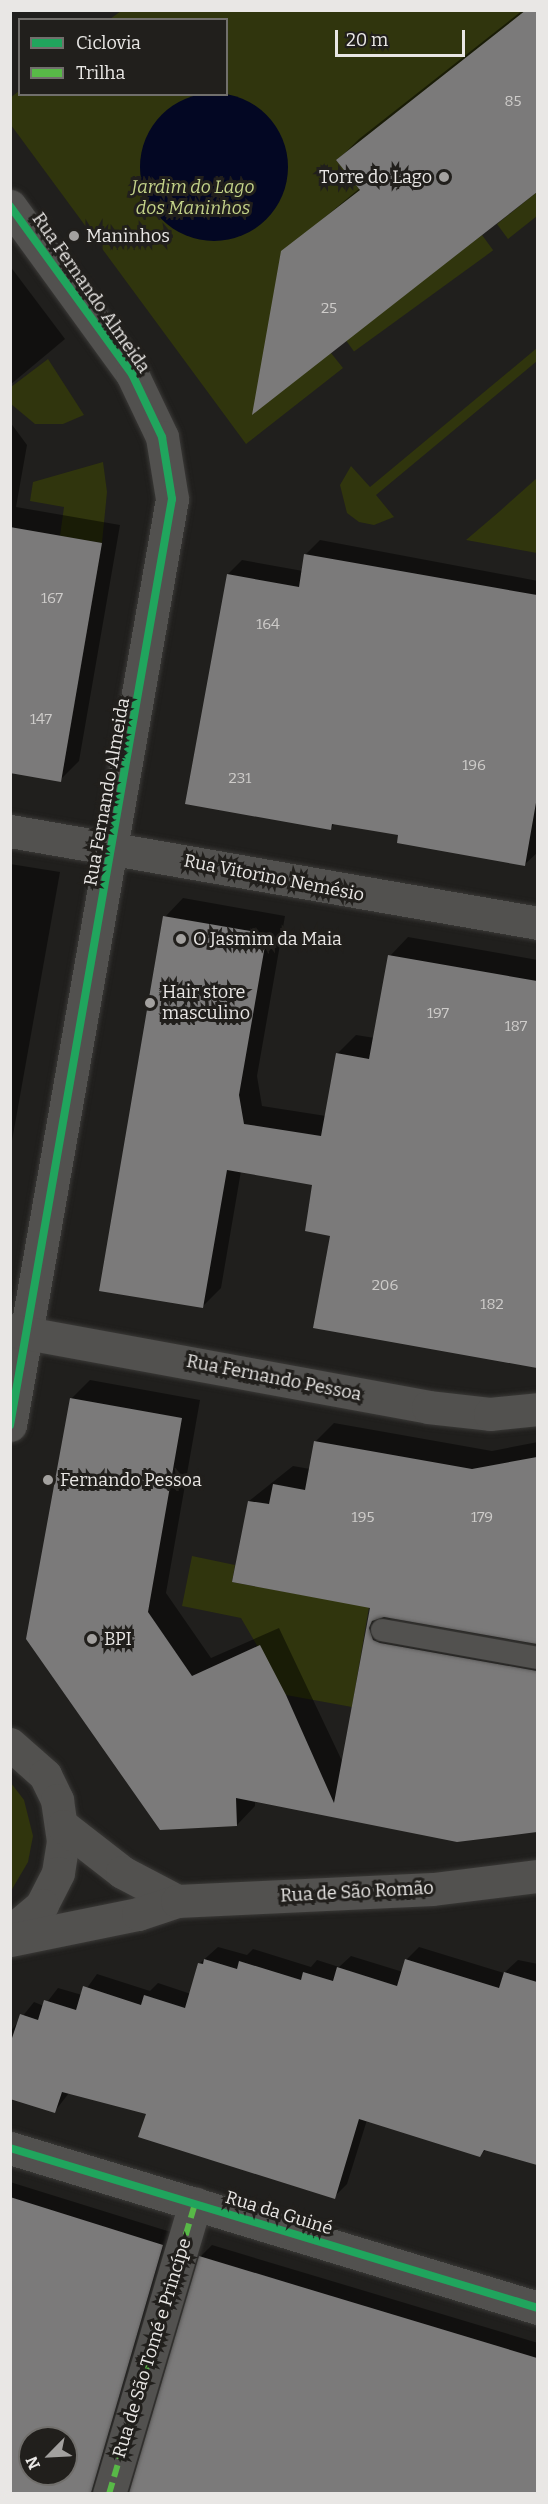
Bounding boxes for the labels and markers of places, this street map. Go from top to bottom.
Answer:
place label: Torre do Lago [319,166,432,188]
marker: Torre do Lago [437,170,451,184]
place label: Maninhos [86,225,170,247]
marker: Maninhos [67,229,81,243]
place label: O Jasmim da Maia [193,928,342,950]
marker: O Jasmim da Maia [174,932,188,946]
place label: Hair store masculino [162,982,250,1024]
marker: Hair store masculino [143,996,157,1010]
place label: Fernando Pessoa [60,1469,202,1491]
marker: Fernando Pessoa [41,1473,55,1487]
place label: BPI [104,1628,132,1650]
marker: BPI [85,1632,99,1646]

